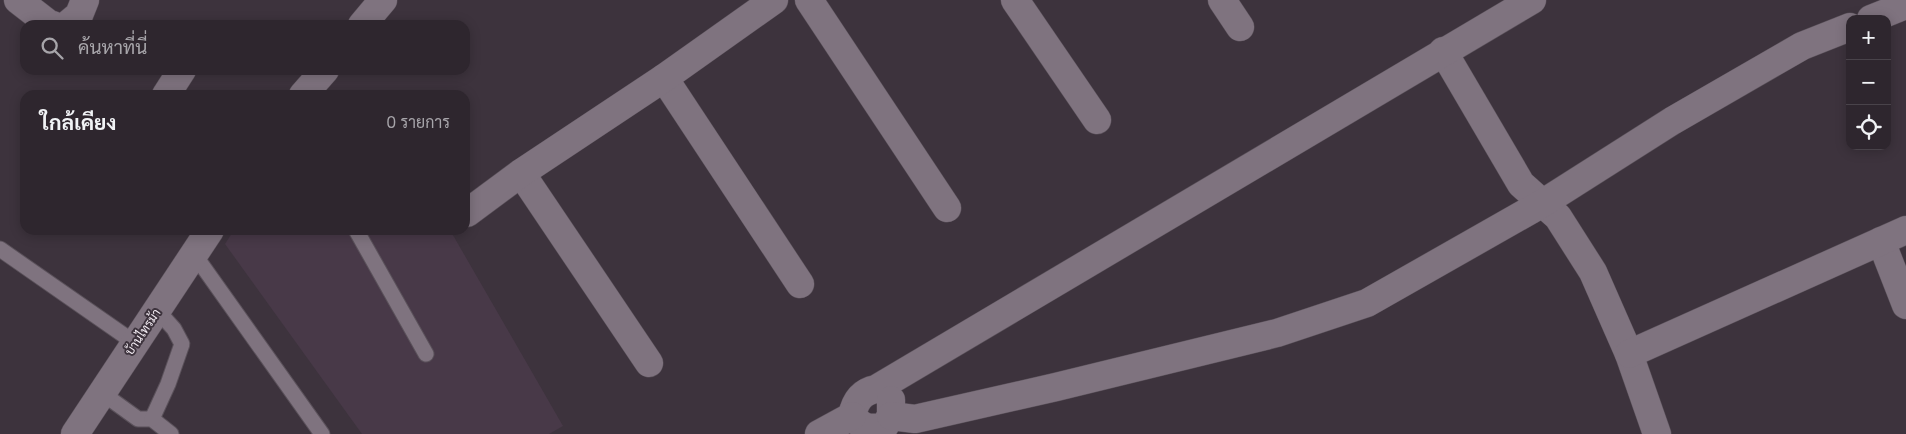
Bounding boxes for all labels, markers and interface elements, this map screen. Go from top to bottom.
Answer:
map controls [1846,15,1891,150]
button: + [1846,15,1891,60]
search box [20,20,470,75]
icon: search [38,34,66,62]
text: ค้นหาที่นี่ [78,34,147,61]
button: − [1846,60,1891,105]
button: locate [1846,105,1891,150]
text: ใกล้เคียง [40,108,116,137]
text: 0 รายการ [386,111,450,134]
street label: บ้านไทรม้า [121,305,164,358]

